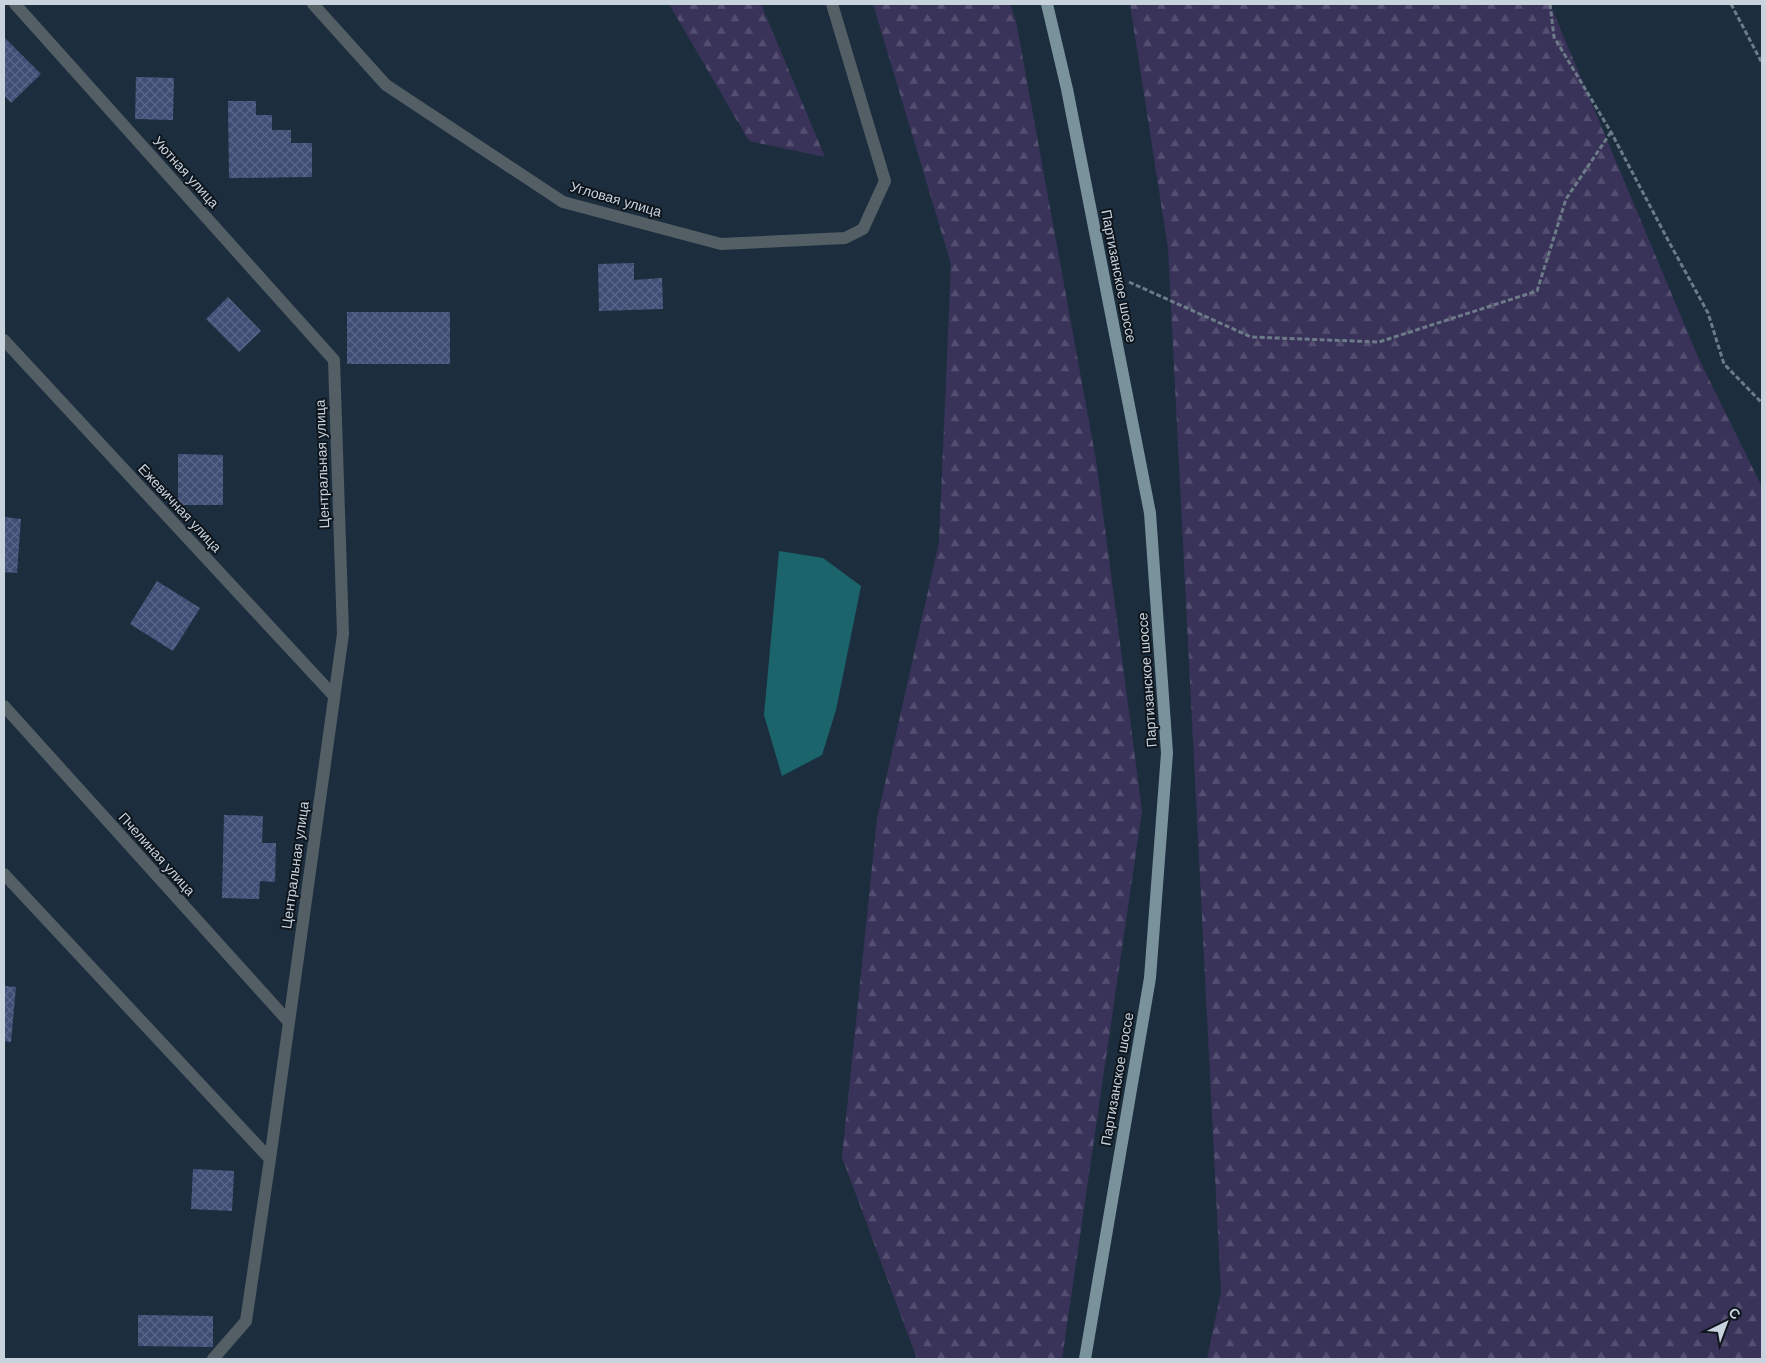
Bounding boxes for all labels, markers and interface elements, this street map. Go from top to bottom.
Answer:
street label: Уютная улица [150,133,222,211]
street label: Угловая улица [569,178,664,220]
street label: Партизанское шоссе [1098,208,1140,344]
street label: Центральная улица [312,399,332,529]
street label: Ежевичная улица [135,461,225,555]
street label: Партизанское шоссе [1134,612,1160,748]
street label: Центральная улица [278,800,312,930]
street label: Пчелиная улица [116,809,199,899]
street label: Партизанское шоссе [1097,1011,1137,1147]
north arrow [1701,1298,1751,1348]
text: С [1726,1304,1744,1323]

